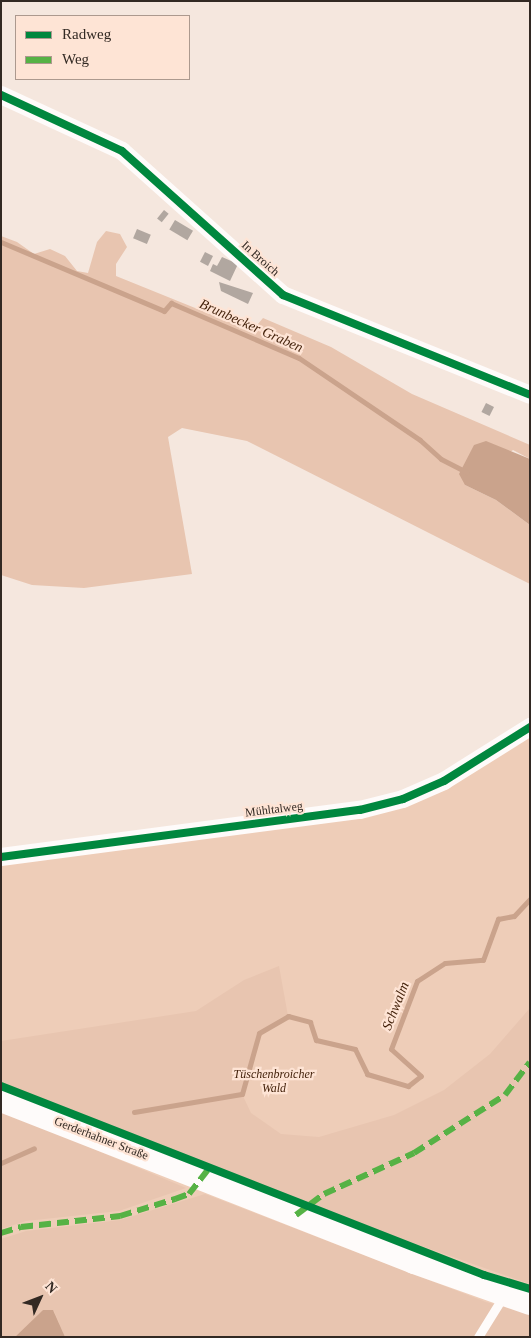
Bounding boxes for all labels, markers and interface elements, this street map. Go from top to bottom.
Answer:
legend [15,15,190,80]
text: Radweg [62,26,111,42]
text: Weg [62,51,89,67]
street label: In Broich [238,238,282,280]
water label: Brunbecker Graben [197,296,305,356]
street label: Mühltalweg [244,799,304,821]
water label: Schwalm [379,979,413,1033]
park label: Tüschenbroicher Wald [234,1068,314,1096]
street label: Gerderhahner Straße [52,1114,150,1164]
north arrow [15,1273,65,1323]
text: N [42,1279,60,1296]

